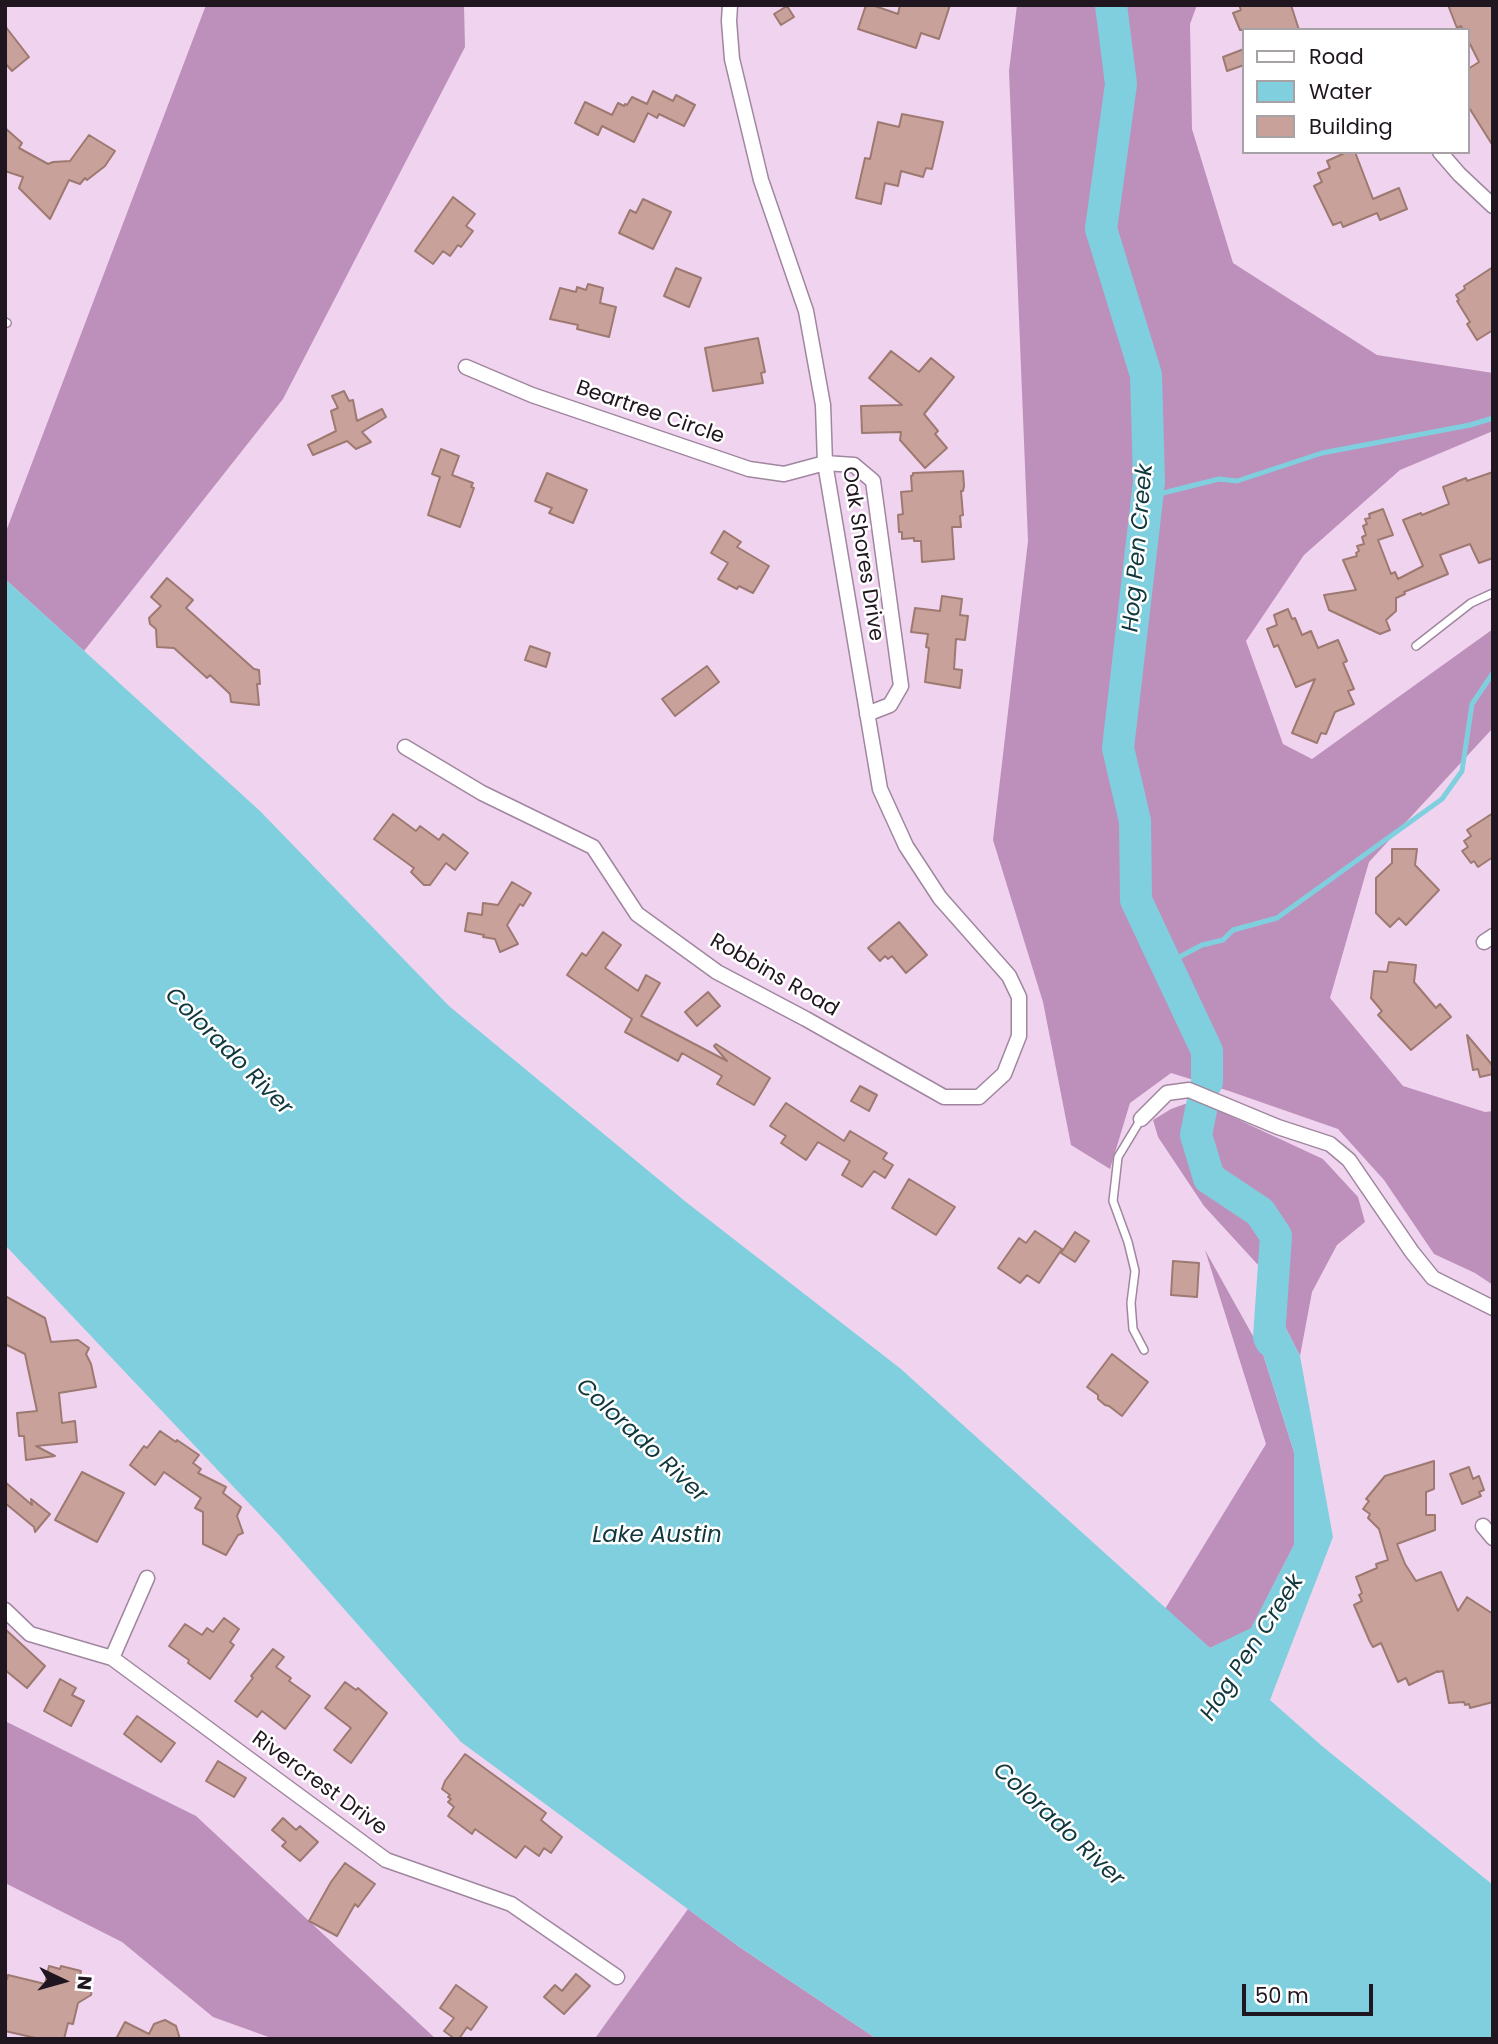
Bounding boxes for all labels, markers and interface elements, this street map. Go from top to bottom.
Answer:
legend [1242,28,1470,154]
text: Road [1309,42,1364,71]
text: Water [1309,77,1372,106]
text: Building [1309,112,1393,141]
street label: Beartree Circle [573,376,727,450]
water label: Hog Pen Creek [1118,463,1160,633]
street label: Oak Shores Drive [836,465,888,643]
street label: Robbins Road [705,929,843,1023]
water label: Colorado River [158,982,298,1122]
water label: Colorado River [570,1373,712,1509]
water label: Lake Austin [592,1522,722,1550]
water label: Hog Pen Creek [1195,1570,1311,1726]
street label: Rivercrest Drive [246,1726,392,1842]
water label: Colorado River [987,1757,1129,1893]
north arrow [28,1946,98,2016]
scale bar [1246,1970,1377,2014]
text: N [70,1975,98,1991]
text: 50 m [1255,1981,1309,2010]

